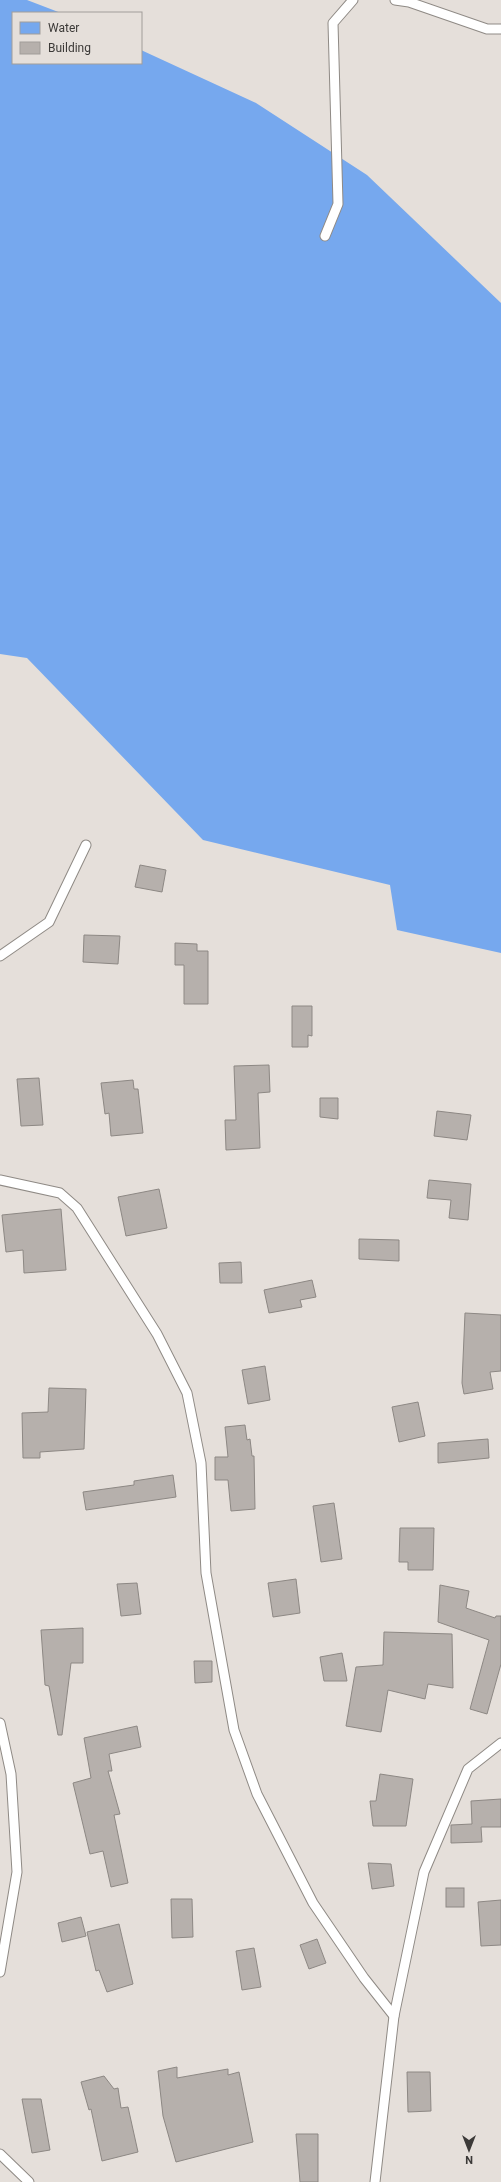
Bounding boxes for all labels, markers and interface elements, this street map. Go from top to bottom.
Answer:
legend [12,12,142,64]
text: Water [48,21,79,35]
text: Building [48,41,91,55]
north arrow [449,2130,489,2170]
text: N [465,2153,473,2166]

